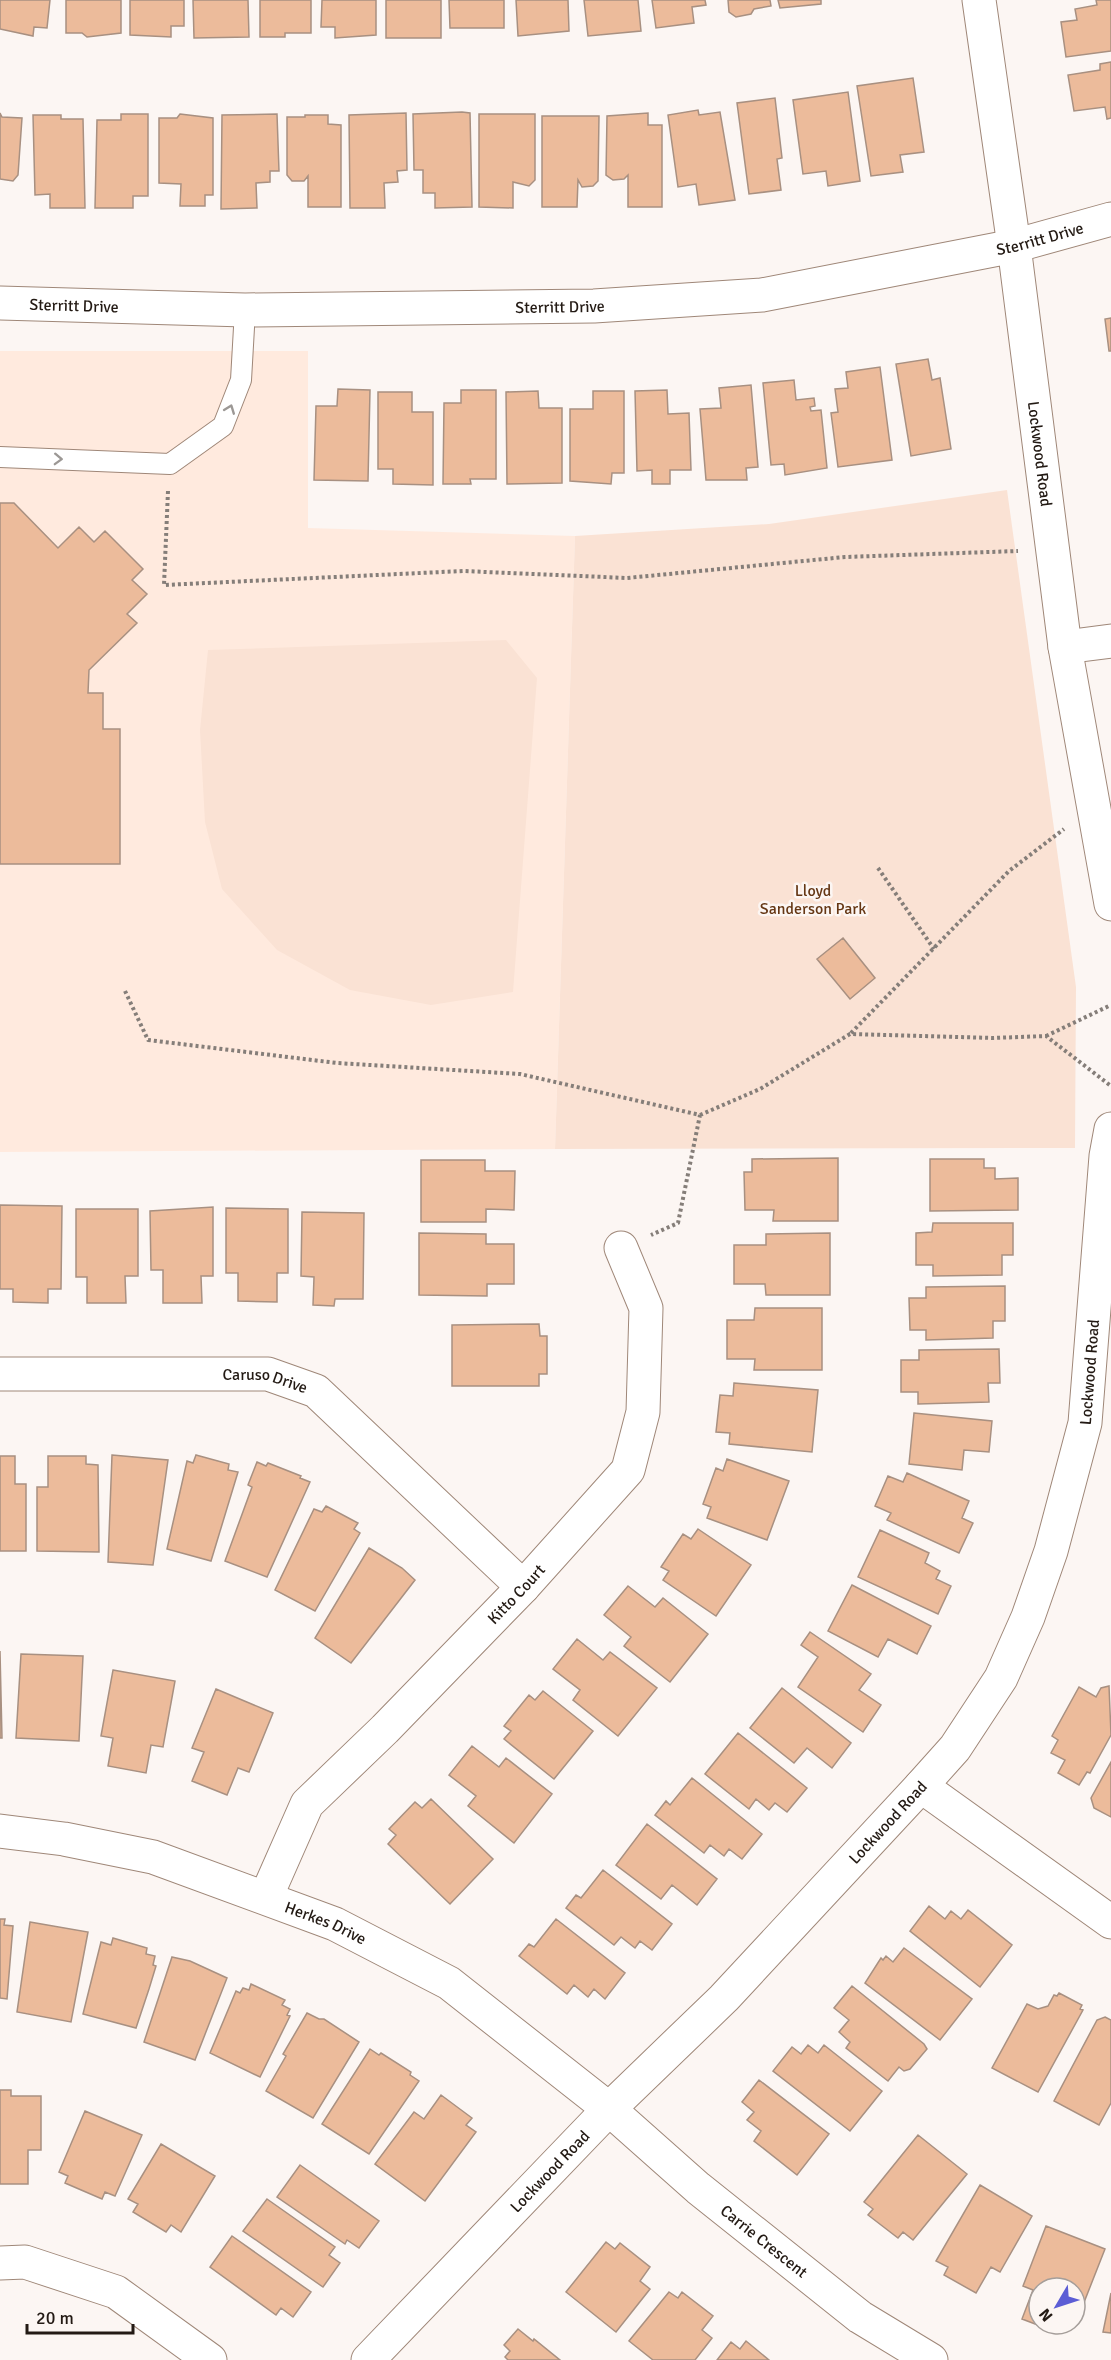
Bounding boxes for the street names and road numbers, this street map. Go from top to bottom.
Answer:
street label: Sterritt Drive [995,218,1086,260]
street label: Sterritt Drive [29,295,119,317]
street label: Sterritt Drive [515,296,605,318]
street label: Lockwood Road [1023,400,1056,508]
street label: Lockwood Road [1076,1319,1104,1426]
street label: Caruso Drive [222,1365,310,1398]
street label: Kitto Court [483,1560,550,1629]
street label: Lockwood Road [845,1777,932,1868]
street label: Herkes Drive [282,1897,369,1949]
street label: Lockwood Road [506,2126,594,2217]
street label: Carrie Crescent [716,2201,812,2283]

